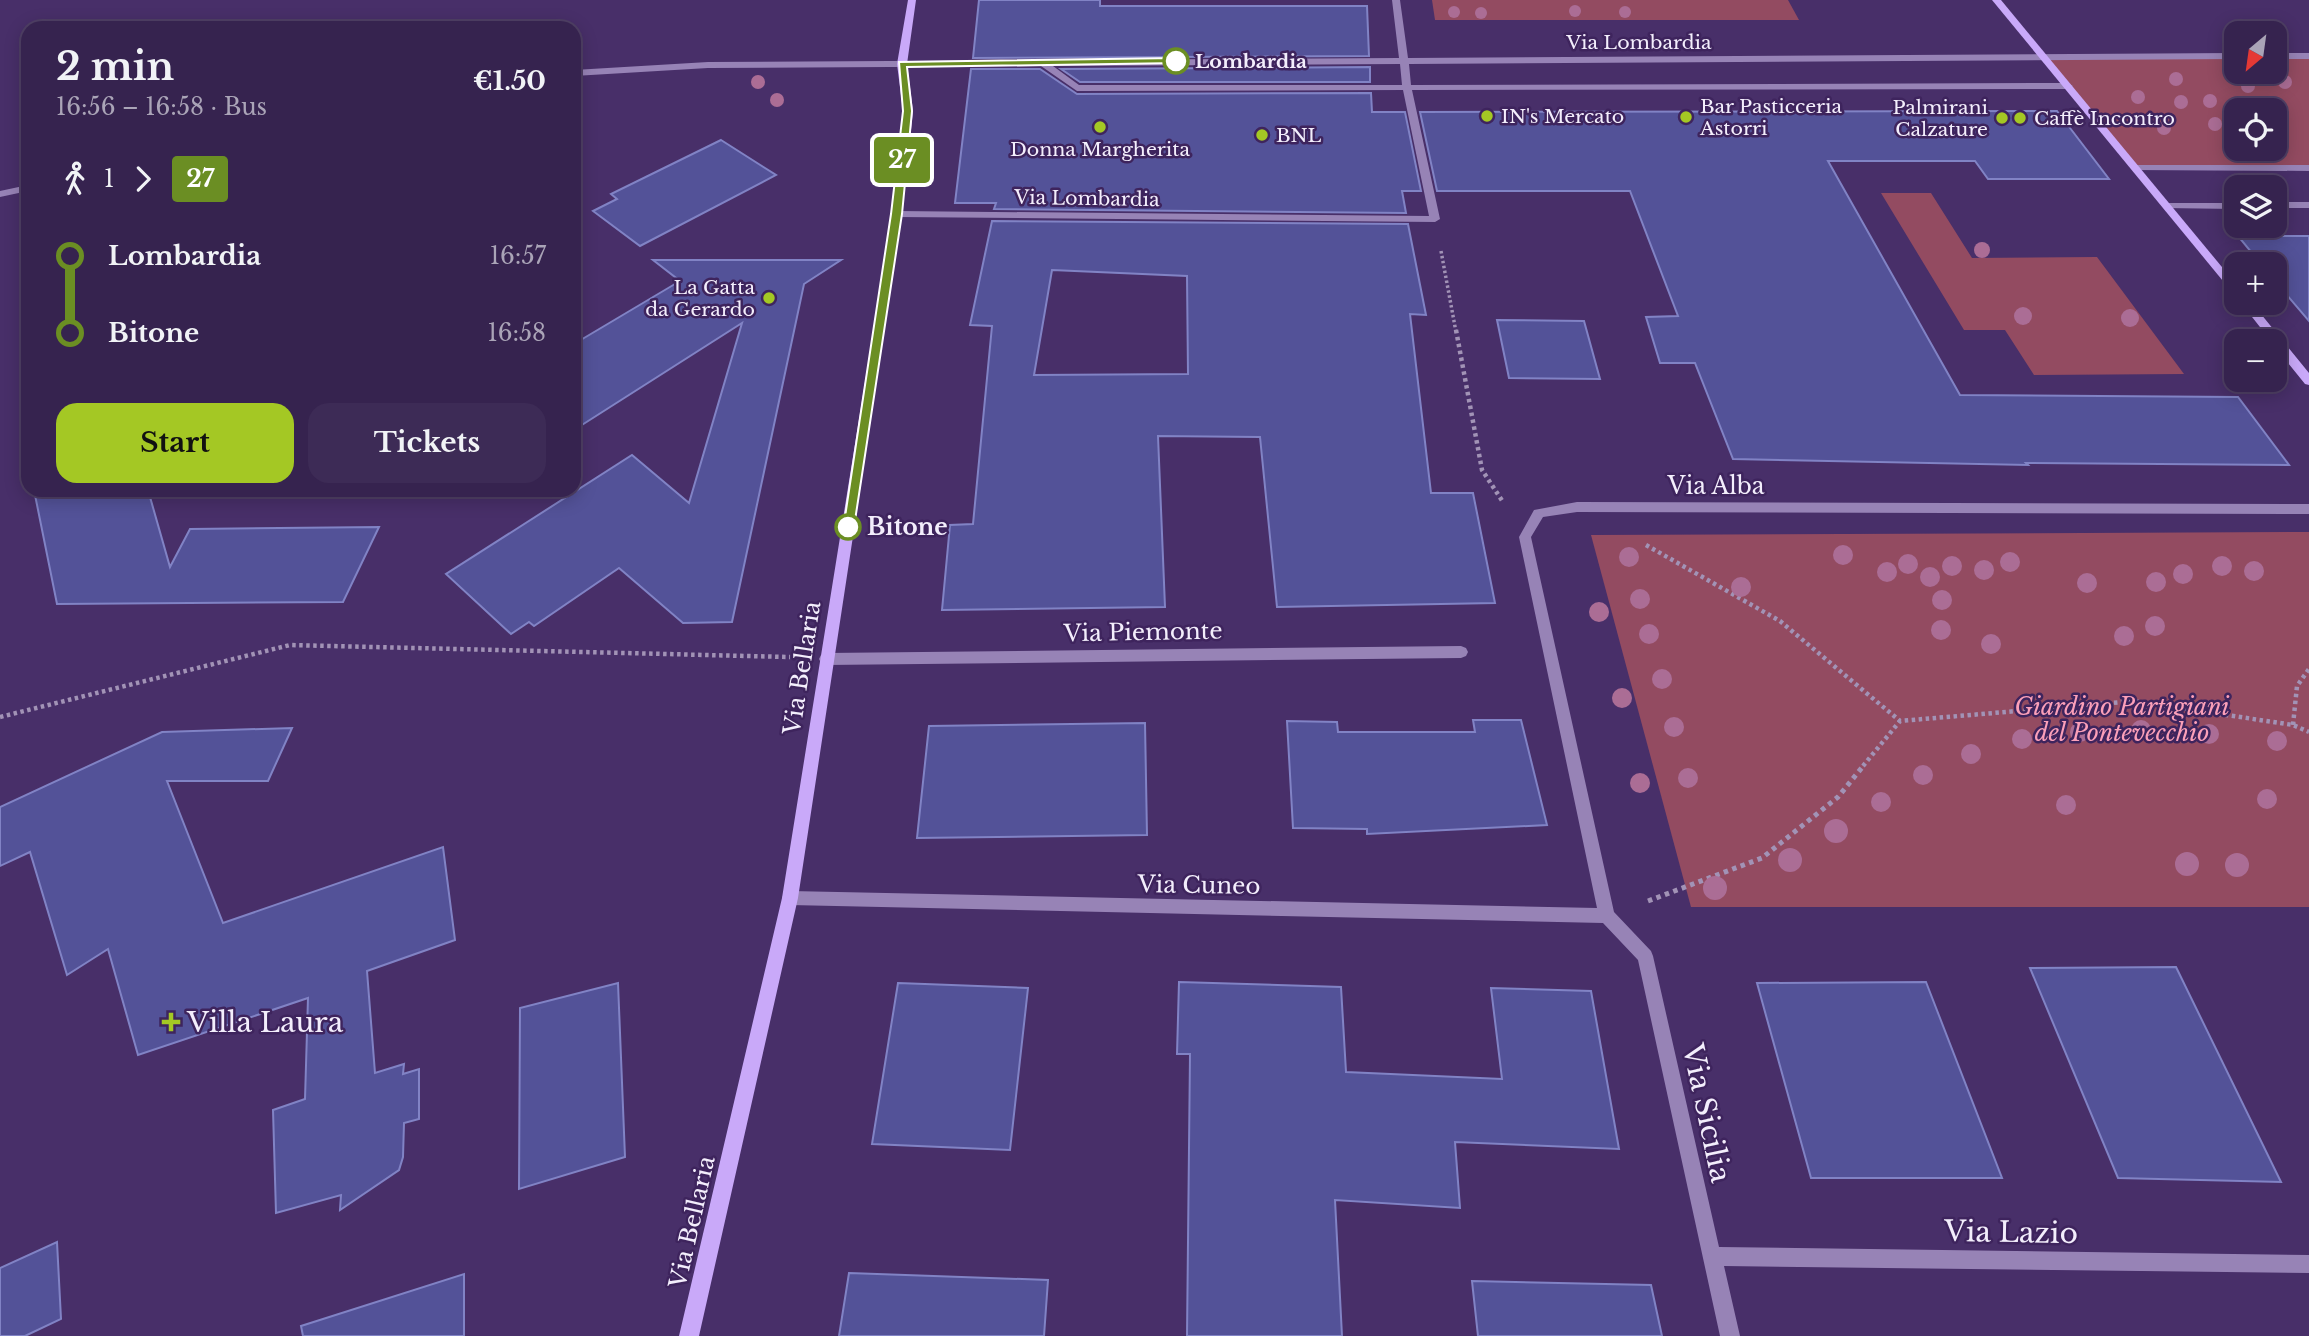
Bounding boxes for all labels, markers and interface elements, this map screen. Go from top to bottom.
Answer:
north arrow [2224,21,2287,84]
map controls [2224,21,2287,392]
street label: Via Lombardia [1565,31,1712,54]
text: 2 min [56,43,174,90]
marker: Lombardia [1163,48,1189,74]
place label: Lombardia [1195,50,1307,73]
text: €1.50 [473,65,546,97]
text: 16:56 – 16:58 · Bus [56,93,267,121]
place label: Bar Pasticceria Astorri [1699,95,1843,140]
place label: Palmirani Calzature [1892,96,1989,141]
button: locate [2224,98,2287,161]
place label: IN's Mercato [1501,105,1624,128]
place label: Caffè Incontro [2034,107,2175,130]
marker: IN's Mercato [1479,108,1495,124]
marker: Bar Pasticceria Astorri [1678,109,1694,125]
marker: Palmirani Calzature [1994,110,2010,126]
marker: Caffè Incontro [2012,110,2028,126]
marker: Donna Margherita [1092,119,1108,135]
place label: BNL [1276,124,1322,147]
marker: BNL [1254,127,1270,143]
line badge: 27 [870,137,934,183]
place label: Donna Margherita [1010,138,1190,161]
text: 27 [888,145,916,174]
icon: walk [56,160,94,198]
icon: forward [124,160,162,198]
text: 27 [186,164,214,193]
text: 1 [104,165,114,193]
button: layers [2224,175,2287,238]
street label: Via Lombardia [1013,186,1160,211]
text: Lombardia [108,240,261,272]
text: 16:57 [490,242,546,270]
button: + [2224,252,2287,315]
place label: La Gatta da Gerardo [645,276,755,321]
marker: La Gatta da Gerardo [761,290,777,306]
text: Bitone [108,317,199,349]
text: 16:58 [487,319,546,347]
button: − [2224,329,2287,392]
button: Start [56,403,294,483]
button: Tickets [308,403,546,483]
street label: Via Alba [1667,472,1765,500]
place label: Bitone [867,513,948,541]
marker: Bitone [835,514,861,540]
street label: Via Bellaria [777,599,826,738]
street label: Via Piemonte [1062,617,1223,647]
park label: Giardino Partigiani del Pontevecchio [2014,693,2230,747]
street label: Via Cuneo [1136,870,1261,900]
place label: Villa Laura [186,1005,344,1040]
marker: Villa Laura [161,1012,181,1032]
street label: Via Sicilia [1675,1040,1738,1186]
street label: Via Bellaria [663,1153,721,1292]
street label: Via Lazio [1943,1214,2078,1251]

